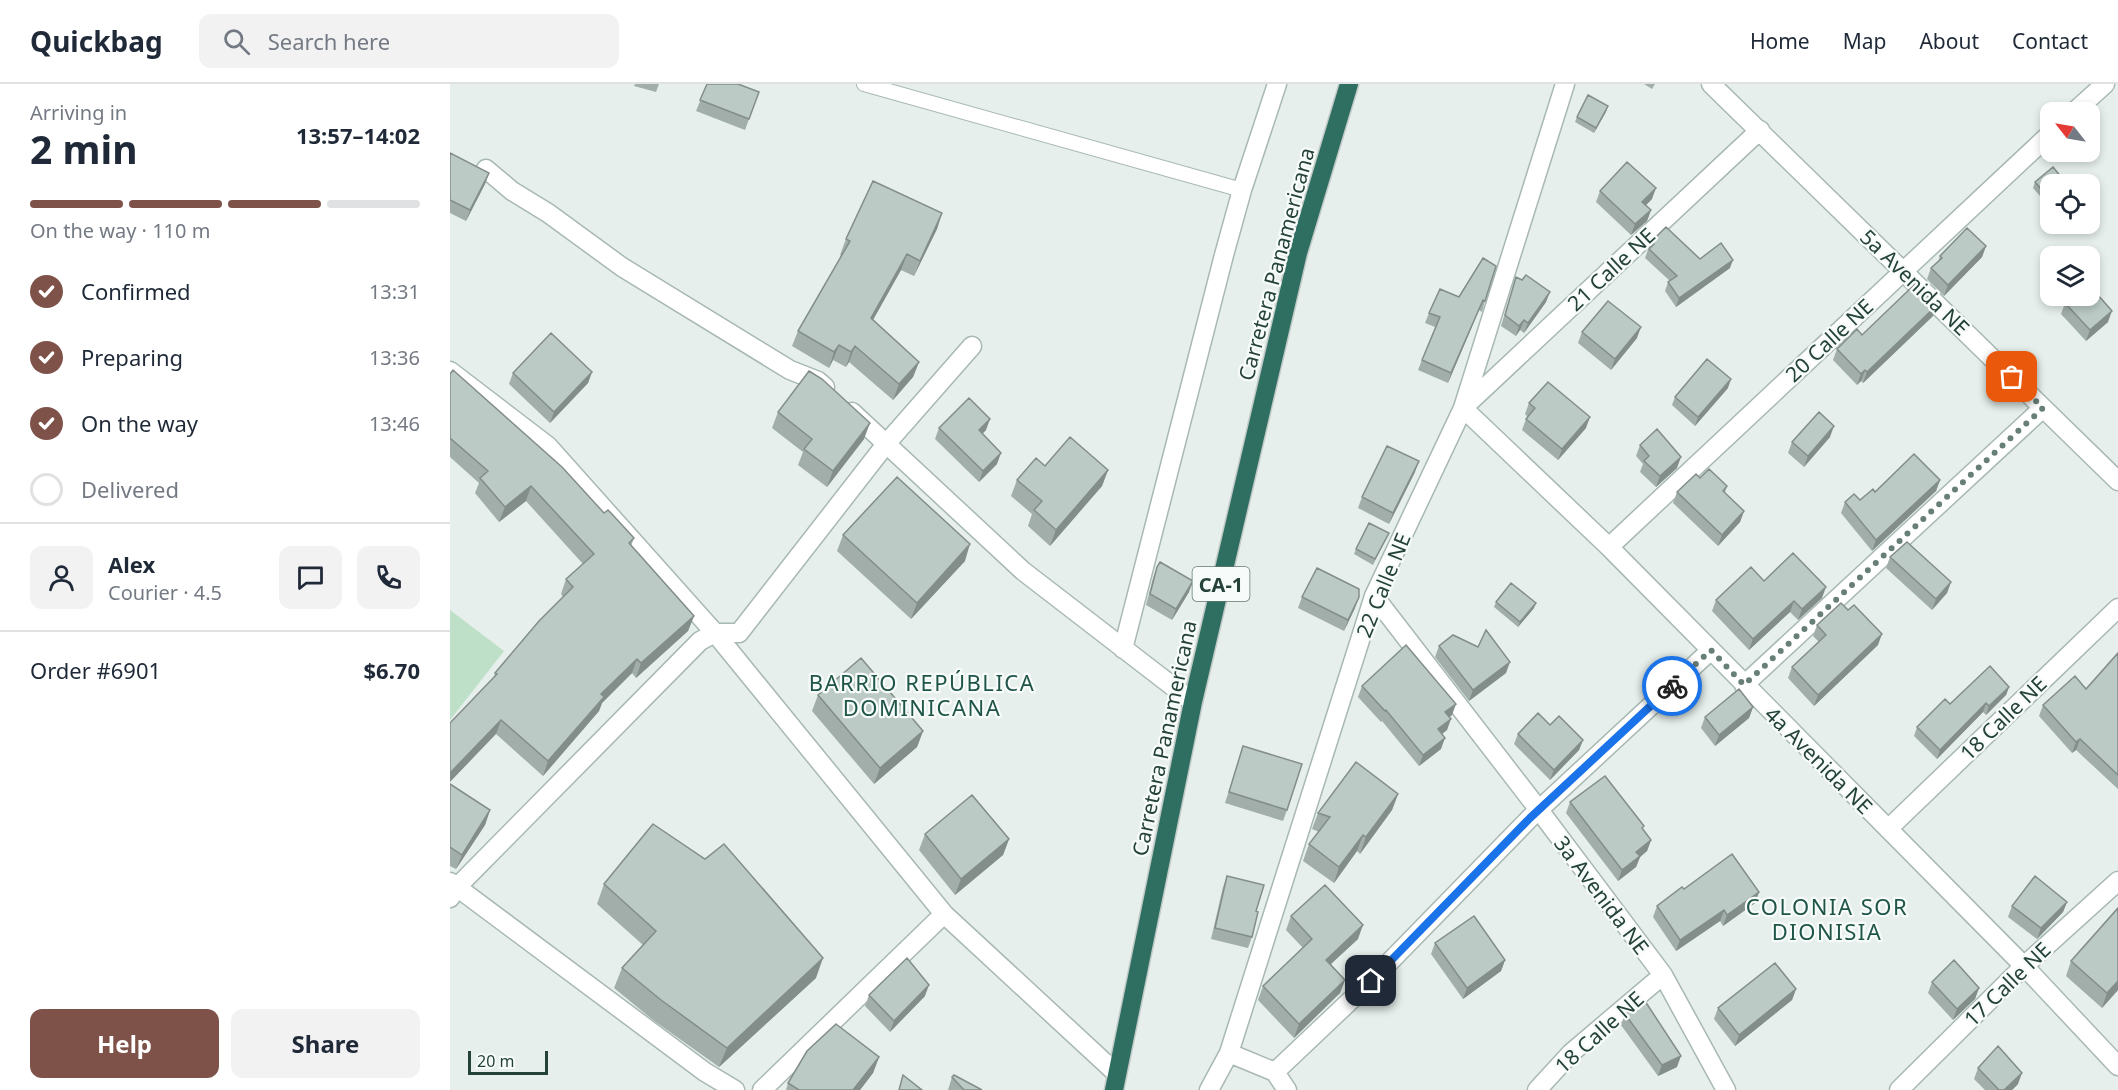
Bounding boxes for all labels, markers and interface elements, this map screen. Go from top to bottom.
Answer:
search box [199,14,619,68]
text: Quickbag [30,22,163,60]
icon: search [220,25,253,58]
text: Search here [268,26,390,56]
text: Home [1750,27,1810,55]
text: Map [1843,27,1886,55]
text: About [1919,27,1979,55]
text: Contact [2012,27,2088,55]
text: Arriving in [30,99,127,126]
north arrow [2040,102,2100,162]
map controls [2040,102,2100,306]
text: 13:57–14:02 [296,120,420,150]
text: 2 min [30,122,137,175]
street label: Carretera Panamericana [1231,144,1321,384]
button: locate [2040,174,2100,234]
text: On the way · 110 m [30,217,210,244]
street label: 21 Calle NE [1561,221,1661,317]
street label: 5a Avenida NE [1854,223,1976,341]
button: layers [2040,246,2100,306]
icon: check [30,275,63,308]
text: Confirmed [81,276,191,306]
text: 13:31 [369,278,420,305]
street label: 20 Calle NE [1779,292,1879,388]
icon: check [30,341,63,374]
text: Preparing [81,342,183,372]
text: 13:36 [369,344,420,371]
pin [1986,351,2037,402]
icon: bag [1995,360,2028,393]
icon: check [30,407,63,440]
text: On the way [81,408,198,438]
text: 13:46 [369,410,420,437]
text: Delivered [81,474,179,504]
street label: 22 Calle NE [1349,529,1417,641]
button: person [30,546,93,609]
button: chat [279,546,342,609]
button: phone [357,546,420,609]
text: Alex [108,549,155,579]
road number: CA-1 [1192,567,1250,601]
text: Courier · 4.5 [108,579,222,606]
street label: Carretera Panamericana [1125,618,1203,858]
text: Order #6901 [30,655,161,685]
text: $6.70 [363,655,420,685]
courier [1642,656,1702,716]
district label: BARRIO REPÚBLICA DOMINICANA [809,667,1035,722]
icon: bike [1656,670,1689,703]
street label: 18 Calle NE [1954,670,2052,766]
street label: 4a Avenida NE [1759,700,1879,820]
street label: 3a Avenida NE [1548,830,1656,960]
district label: COLONIA SOR DIONISIA [1746,891,1908,946]
street label: 17 Calle NE [1958,936,2056,1032]
pin [1345,955,1396,1006]
icon: home [1354,964,1387,997]
street label: 18 Calle NE [1549,985,1649,1079]
button: Help [30,1009,219,1078]
button: Share [231,1009,420,1078]
scale bar [468,1048,548,1076]
text: 20 m [477,1050,514,1072]

